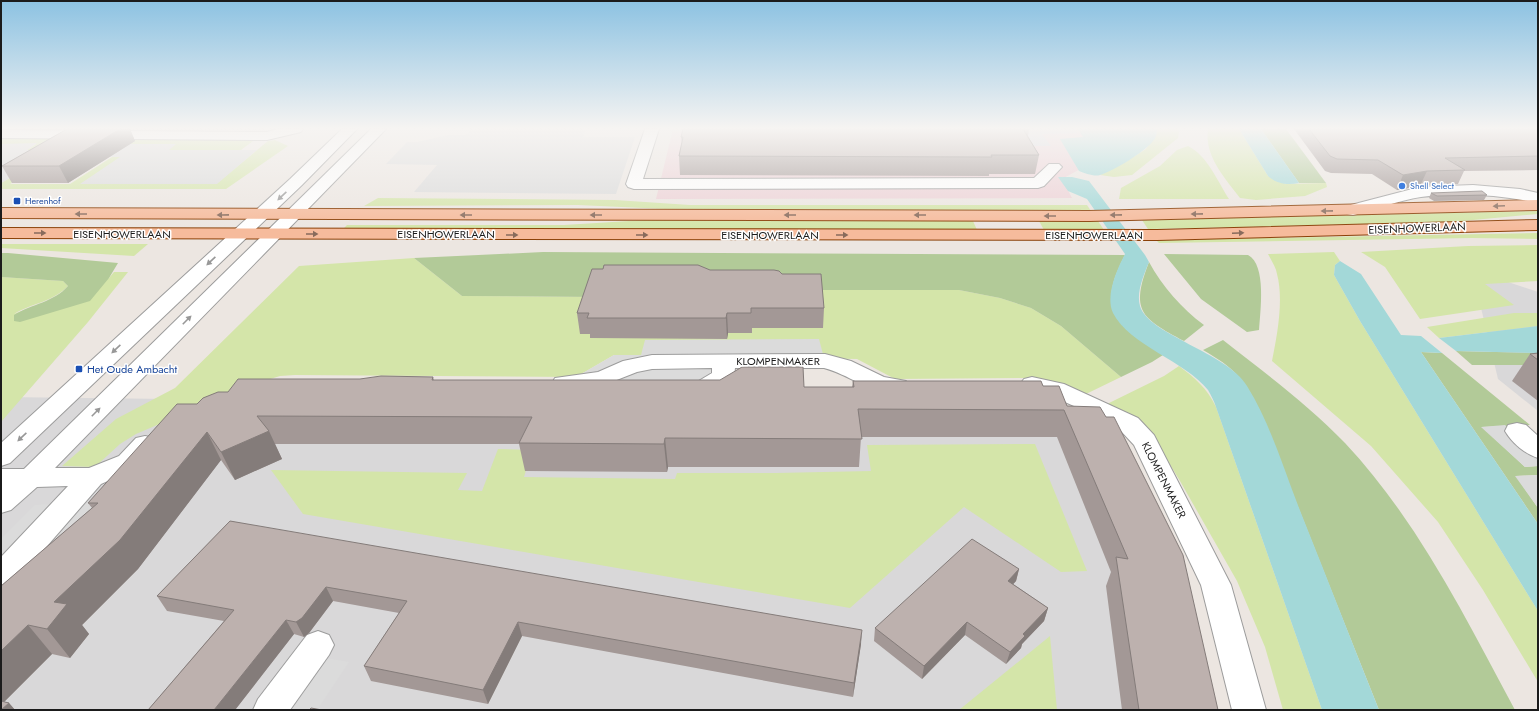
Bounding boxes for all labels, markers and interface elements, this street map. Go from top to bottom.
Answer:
place label: Shell Select [1410,179,1455,192]
marker: Shell Select [1397,181,1407,191]
one-way arrow [277,191,287,200]
place label: Herenhof [25,194,61,207]
marker: Herenhof [12,196,22,206]
one-way arrow [1492,203,1505,209]
one-way arrow [1321,207,1333,214]
one-way arrow [74,211,87,217]
one-way arrow [217,211,229,218]
one-way arrow [1190,211,1203,217]
one-way arrow [459,212,472,218]
one-way arrow [589,212,602,218]
one-way arrow [783,212,796,218]
one-way arrow [913,212,926,218]
one-way arrow [1109,212,1122,218]
one-way arrow [1043,213,1056,219]
street label: EISENHOWERLAAN [1368,218,1466,238]
street label: EISENHOWERLAAN [73,226,171,242]
street label: EISENHOWERLAAN [397,226,495,242]
street label: EISENHOWERLAAN [721,227,819,243]
street label: EISENHOWERLAAN [1045,227,1143,243]
one-way arrow [34,230,47,236]
one-way arrow [1232,230,1245,236]
one-way arrow [306,231,319,237]
one-way arrow [506,231,518,238]
one-way arrow [636,232,649,238]
one-way arrow [836,232,849,238]
one-way arrow [205,256,216,265]
one-way arrow [182,315,192,325]
one-way arrow [110,345,121,354]
street label: KLOMPENMAKER [736,353,821,369]
place label: Het Oude Ambacht [87,361,178,377]
marker: Het Oude Ambacht [74,364,84,374]
one-way arrow [91,407,101,417]
one-way arrow [17,432,27,442]
street label: KLOMPENMAKER [1138,439,1190,522]

